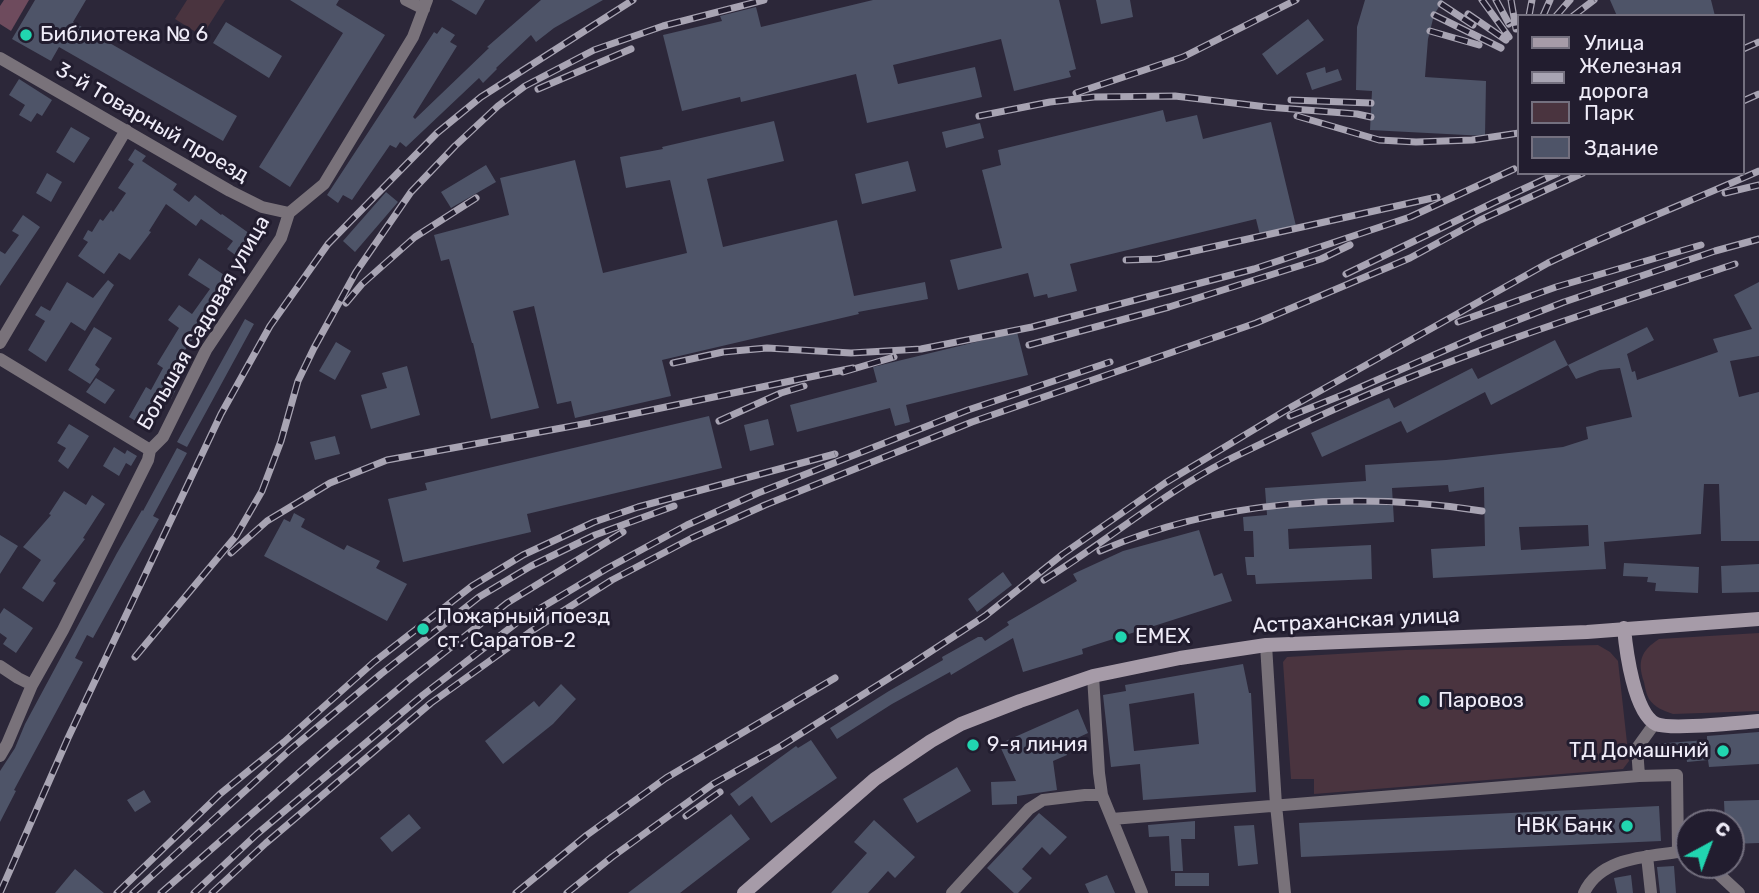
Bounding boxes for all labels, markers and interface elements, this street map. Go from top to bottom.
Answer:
legend [1518,14,1745,175]
place label: Библиотека № 6 [40,22,208,48]
marker: Библиотека № 6 [18,27,34,43]
text: Улица [1584,30,1644,55]
text: Железная дорога [1579,53,1682,103]
street label: 3-й Товарный проезд [51,57,253,189]
text: Парк [1584,100,1634,125]
text: Здание [1584,135,1659,160]
street label: Большая Садовая улица [132,211,276,435]
street label: Астраханская улица [1252,603,1460,639]
place label: Пожарный поезд ст. Саратов-2 [437,604,610,654]
marker: Пожарный поезд ст. Саратов-2 [415,621,431,637]
place label: EMEX [1135,624,1190,650]
marker: EMEX [1113,629,1129,645]
place label: Паровоз [1438,688,1524,714]
marker: Паровоз [1416,693,1432,709]
place label: 9-я линия [987,732,1088,758]
marker: 9-я линия [965,737,981,753]
place label: ТД Домашний [1569,738,1709,764]
marker: ТД Домашний [1715,743,1731,759]
north arrow [1675,809,1745,879]
place label: НВК Банк [1516,813,1613,839]
text: С [1710,816,1735,842]
marker: НВК Банк [1619,818,1635,834]

